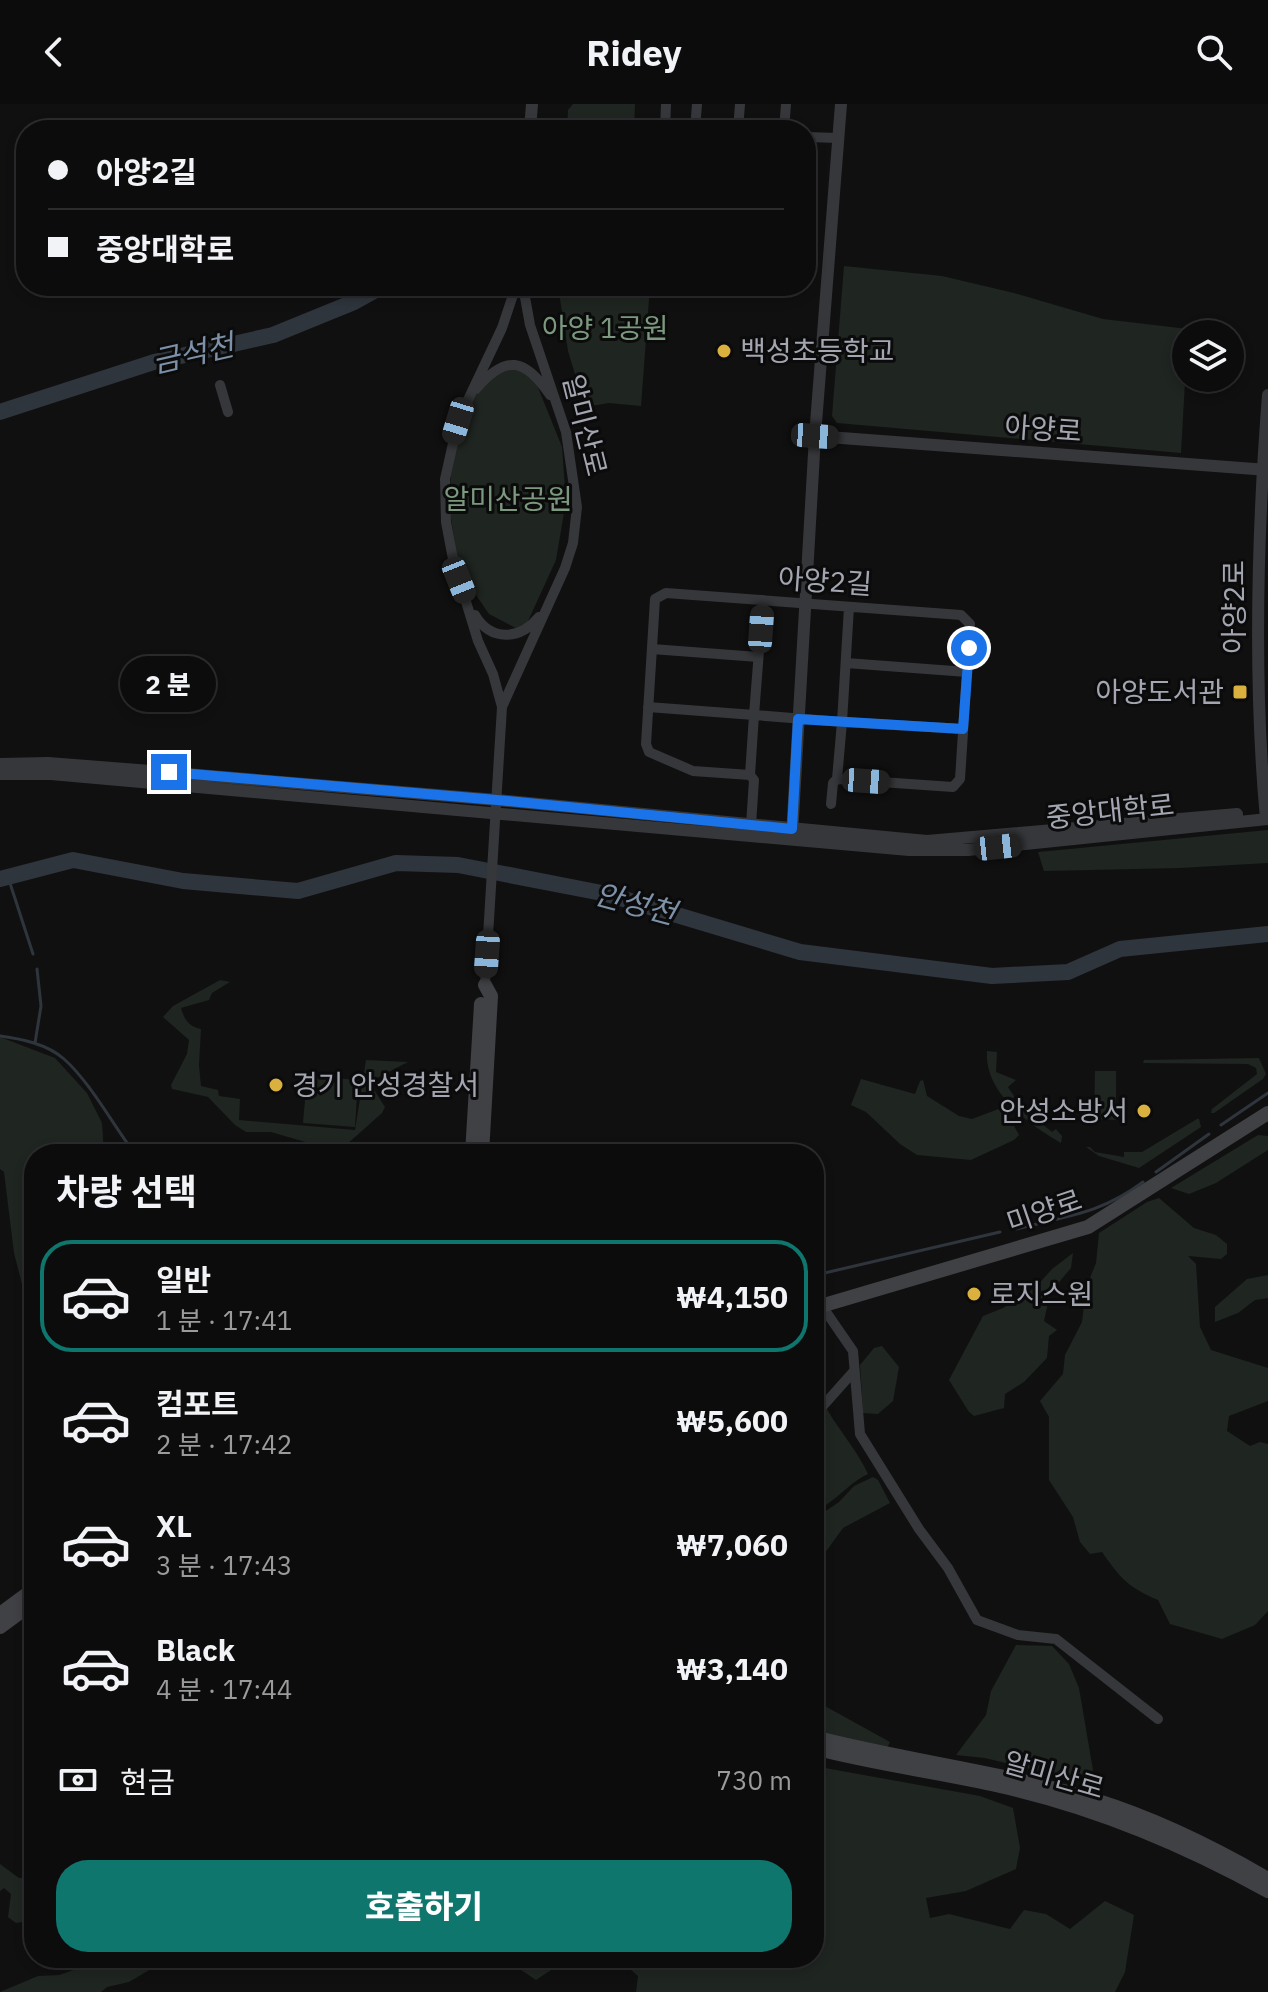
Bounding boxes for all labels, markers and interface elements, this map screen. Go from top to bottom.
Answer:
text: Ridey [586,29,682,76]
icon: back [32,30,76,74]
icon: search [1192,30,1236,74]
text: 아양2길 [96,152,197,191]
text: 중앙대학로 [96,229,234,268]
park label: 아양 1공원 [542,309,668,346]
map controls [1172,320,1244,392]
button: layers [1172,320,1244,392]
water label: 금석천 [148,323,241,381]
place label: 백성초등학교 [740,332,895,369]
marker: 백성초등학교 [715,342,733,360]
street label: 알미산로 [555,370,616,479]
car [440,395,476,447]
street label: 아양로 [1003,407,1083,450]
car [790,422,840,450]
park label: 알미산공원 [444,480,572,517]
car [439,553,479,607]
street label: 아양2길 [777,559,873,602]
street label: 아양2로 [1215,560,1252,654]
car [747,604,775,654]
route start [951,630,987,666]
callout: 2 분 [121,656,217,712]
text: 2 분 [145,667,191,701]
place label: 아양도서관 [1095,673,1224,710]
marker: 아양도서관 [1231,683,1249,701]
route end [151,754,187,790]
car [841,767,891,795]
street label: 중앙대학로 [1044,785,1176,836]
car [973,833,1023,861]
water label: 안성천 [590,873,684,933]
car [473,929,501,979]
place label: 경기 안성경찰서 [292,1066,479,1103]
marker: 경기 안성경찰서 [267,1076,285,1094]
place label: 안성소방서 [999,1092,1128,1129]
marker: 안성소방서 [1135,1102,1153,1120]
text: 차량 선택 [56,1168,197,1215]
street label: 미양로 [1001,1180,1086,1241]
icon: car [60,1260,132,1332]
text: 일반 [156,1260,211,1299]
place label: 로지스원 [990,1275,1093,1312]
text: ₩4,150 [676,1277,788,1316]
marker: 로지스원 [965,1285,983,1303]
text: 1 분 · 17:41 [156,1303,292,1337]
icon: car [60,1384,132,1456]
text: 컴포트 [156,1384,239,1423]
text: ₩5,600 [676,1401,788,1440]
text: 2 분 · 17:42 [156,1427,292,1461]
text: XL [156,1506,192,1545]
icon: car [60,1508,132,1580]
text: ₩7,060 [676,1525,788,1564]
text: 3 분 · 17:43 [156,1548,292,1582]
text: Black [156,1630,235,1669]
icon: car [60,1632,132,1704]
text: ₩3,140 [676,1649,788,1688]
text: 4 분 · 17:44 [156,1672,292,1706]
street label: 알미산로 [1000,1743,1109,1807]
icon: cash [56,1758,100,1802]
text: 현금 [120,1762,175,1801]
text: 730 m [716,1763,792,1797]
button: 호출하기 [56,1860,792,1952]

